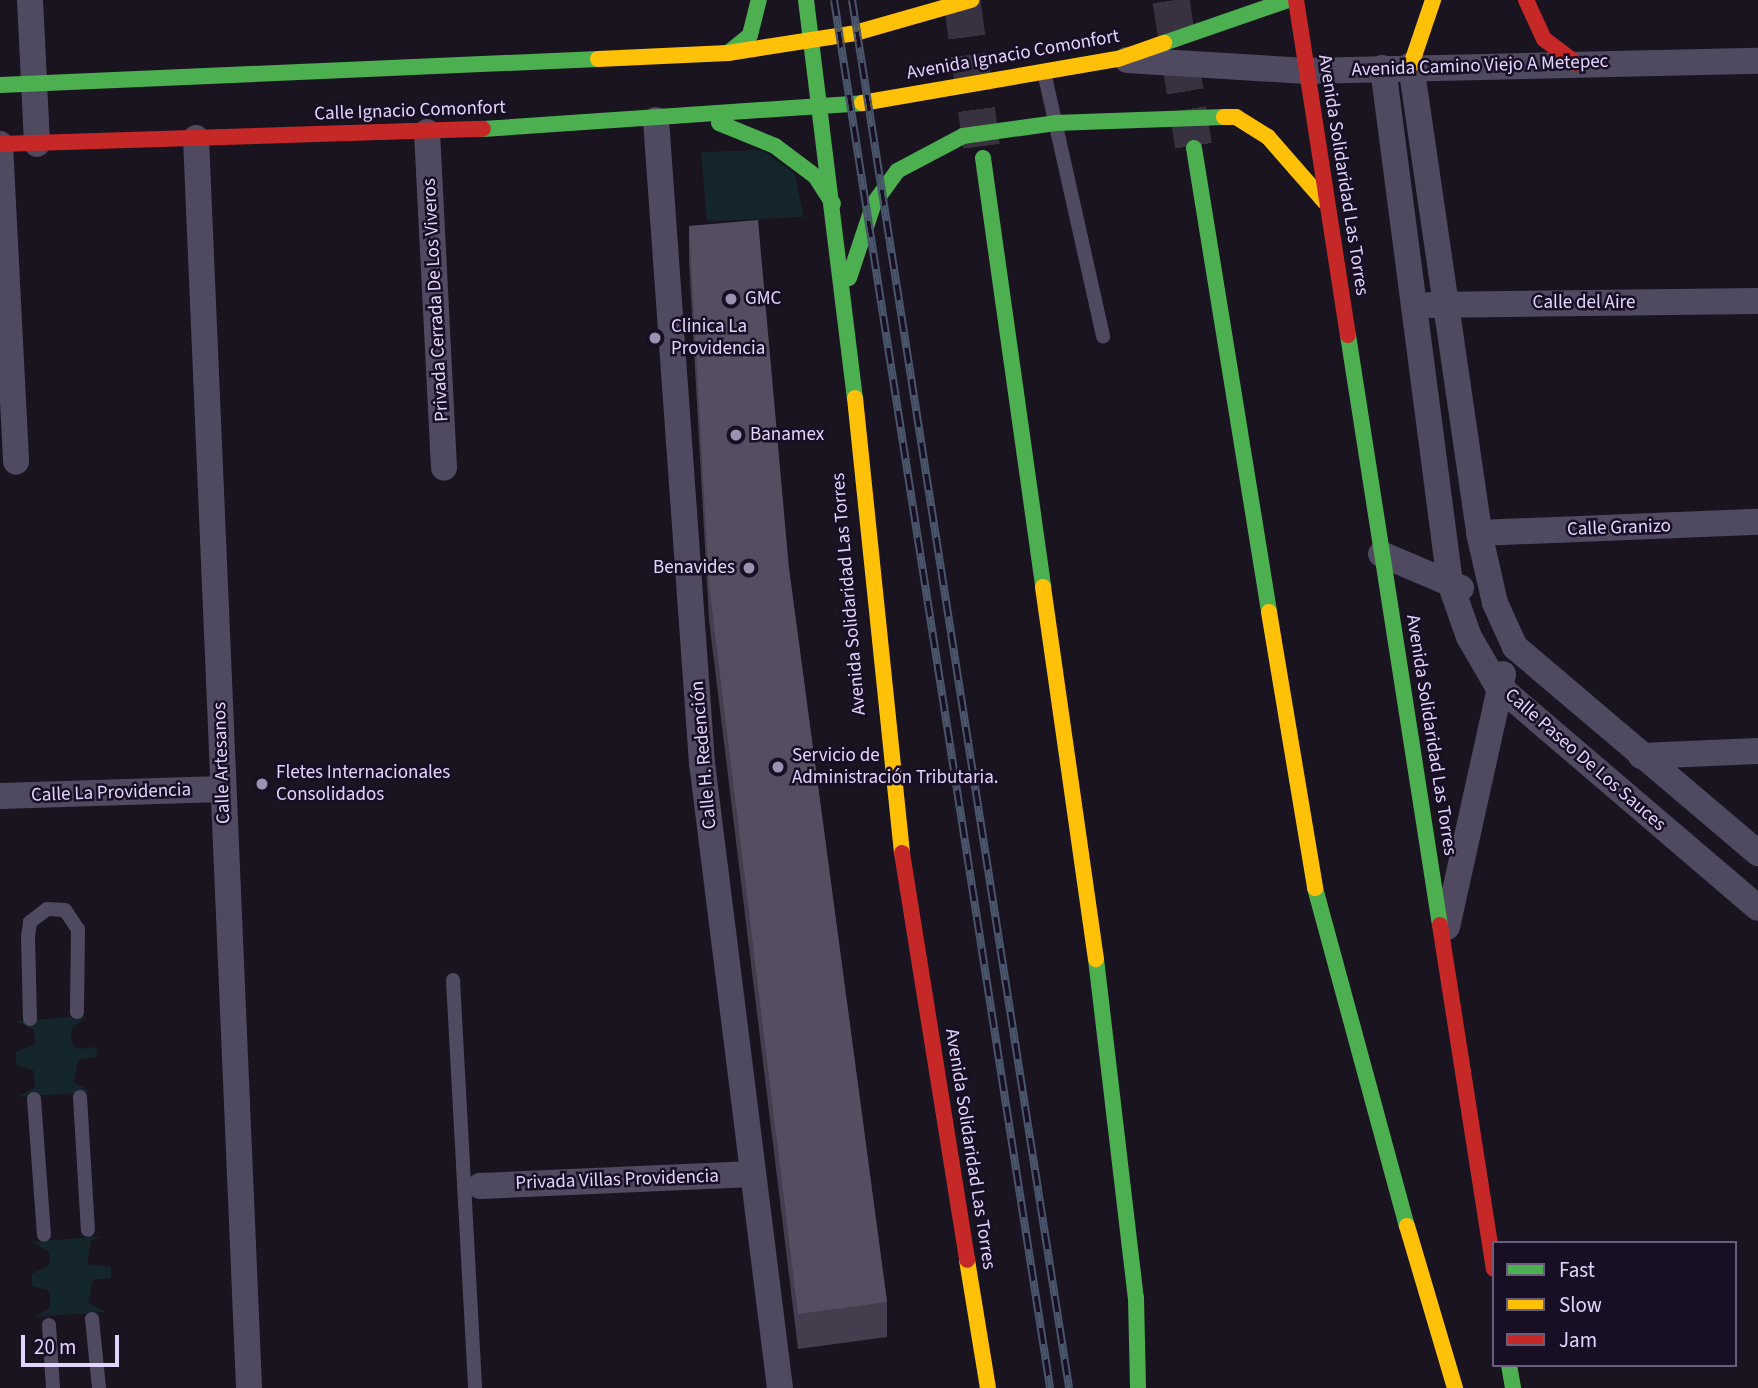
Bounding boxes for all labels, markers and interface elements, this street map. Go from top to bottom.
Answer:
street label: Avenida Ignacio Comonfort [905,25,1121,85]
street label: Avenida Camino Viejo A Metepec [1351,50,1609,82]
street label: Avenida Solidaridad Las Torres [1313,53,1373,297]
street label: Calle Ignacio Comonfort [314,96,506,126]
street label: Privada Cerrada De Los Viveros [418,178,454,422]
place label: GMC [745,288,781,310]
marker: GMC [723,291,739,307]
street label: Calle del Aire [1533,292,1635,314]
place label: Clinica La Providencia [671,316,765,360]
marker: Clinica La Providencia [645,328,665,348]
place label: Banamex [750,424,824,446]
marker: Banamex [728,427,744,443]
street label: Avenida Solidaridad Las Torres [827,472,871,716]
street label: Calle Granizo [1567,515,1671,541]
place label: Benavides [653,557,735,579]
marker: Benavides [741,560,757,576]
street label: Avenida Solidaridad Las Torres [1401,613,1461,857]
street label: Calle H. Redención [686,680,722,830]
street label: Calle Paseo De Los Sauces [1500,684,1670,836]
street label: Calle Artesanos [208,702,236,824]
place label: Servicio de Administración Tributaria. [792,745,998,789]
marker: Servicio de Administración Tributaria. [770,759,786,775]
place label: Fletes Internacionales Consolidados [276,762,450,806]
marker: Fletes Internacionales Consolidados [254,776,270,792]
street label: Calle La Providencia [31,779,191,807]
street label: Avenida Solidaridad Las Torres [940,1027,1000,1271]
street label: Privada Villas Providencia [515,1165,719,1195]
legend [1492,1241,1737,1367]
text: Fast [1559,1255,1595,1285]
text: Slow [1559,1290,1602,1320]
scale bar [24,1322,122,1366]
text: Jam [1559,1325,1597,1355]
text: 20 m [34,1332,76,1362]

